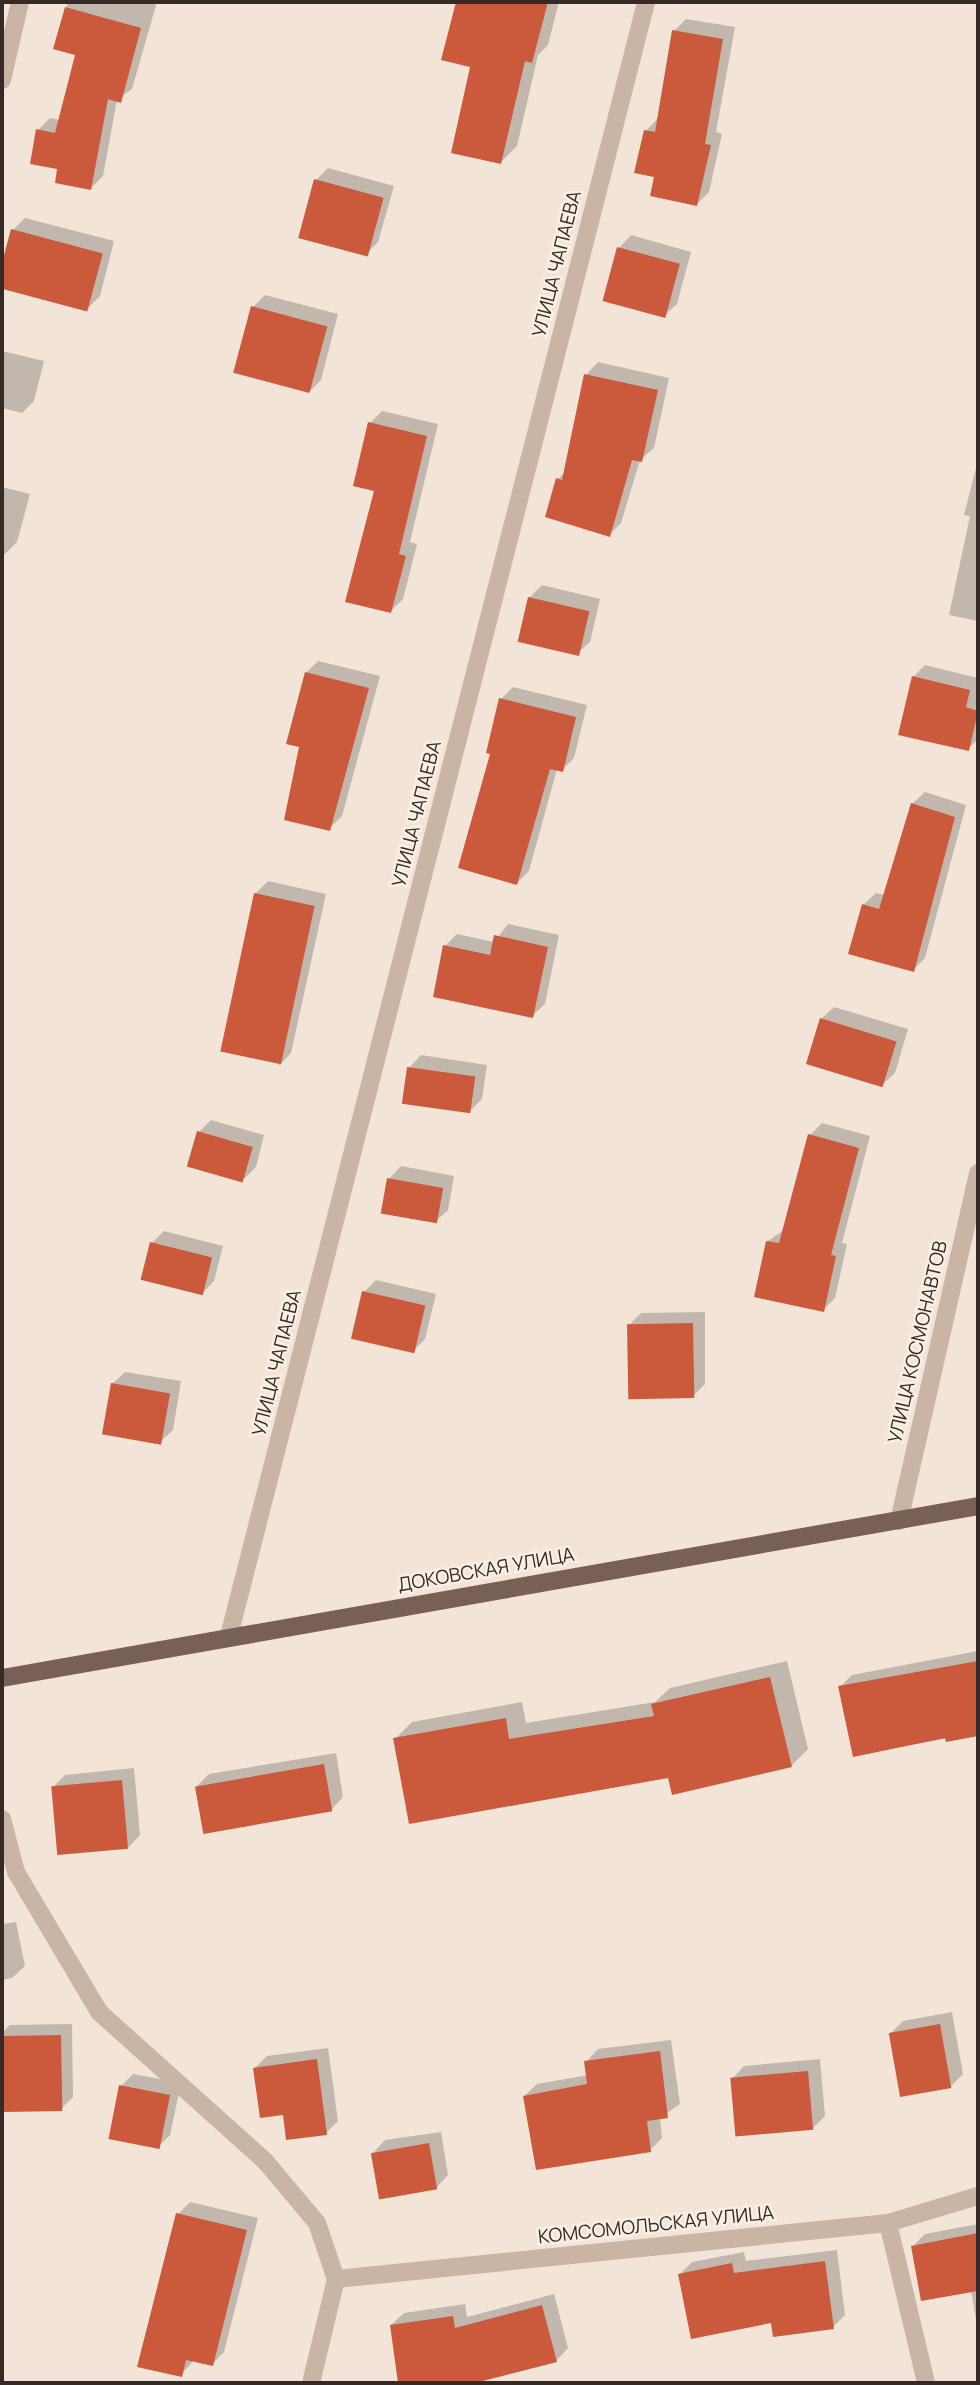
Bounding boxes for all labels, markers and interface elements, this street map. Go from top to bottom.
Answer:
street label: УЛИЦА ЧАПАЕВА [528,188,586,340]
street label: УЛИЦА ЧАПАЕВА [388,738,446,890]
street label: УЛИЦА КОСМОНАВТОВ [884,1239,952,1445]
street label: УЛИЦА ЧАПАЕВА [248,1287,306,1439]
street label: ДОКОВСКАЯ УЛИЦА [396,1543,576,1597]
street label: КОМСОМОЛЬСКАЯ УЛИЦА [537,2201,775,2249]

